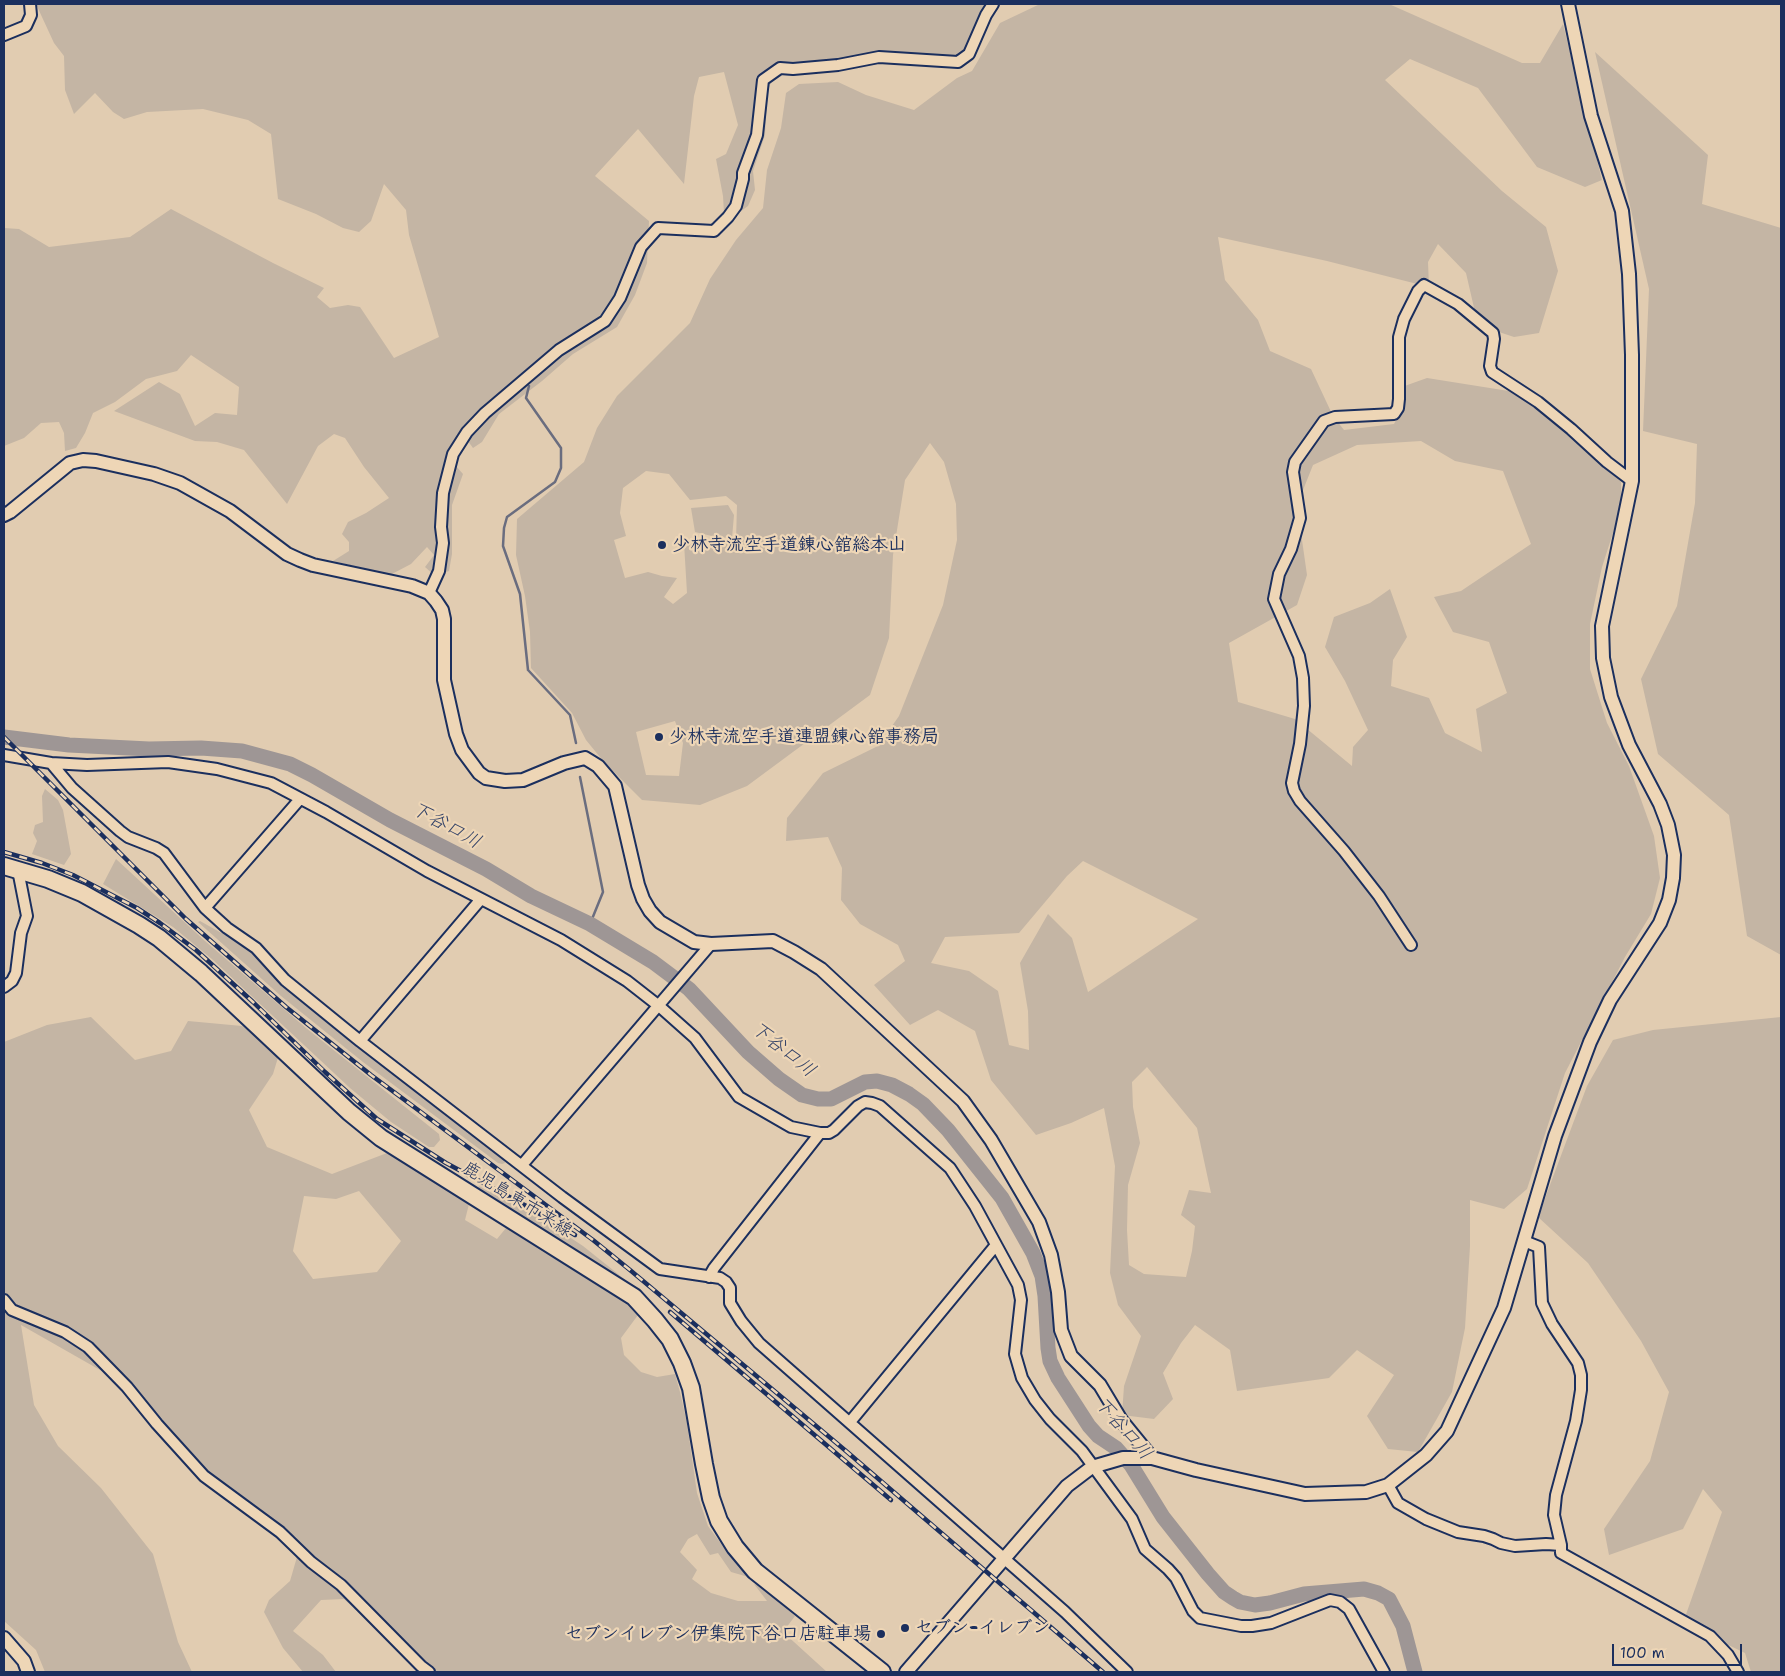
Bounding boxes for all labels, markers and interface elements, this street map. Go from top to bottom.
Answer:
place label: 少林寺流空手道錬心舘総本山 [672,534,906,556]
marker: 少林寺流空手道錬心舘総本山 [656,539,668,551]
place label: 少林寺流空手道連盟錬心舘事務局 [669,726,939,748]
marker: 少林寺流空手道連盟錬心舘事務局 [653,731,665,743]
water label: 下谷口川 [407,798,485,854]
water label: 下谷口川 [746,1017,820,1083]
street label: 鹿児島東市来線 [458,1157,576,1243]
water label: 下谷口川 [1089,1393,1157,1465]
place label: セブン-イレブン [915,1617,1050,1639]
marker: セブン-イレブン [899,1622,911,1634]
place label: セブンイレブン伊集院下谷口店駐車場 [565,1623,871,1645]
marker: セブンイレブン伊集院下谷口店駐車場 [875,1628,887,1640]
scale bar [1615,1634,1745,1666]
text: 100 m [1620,1643,1665,1663]

